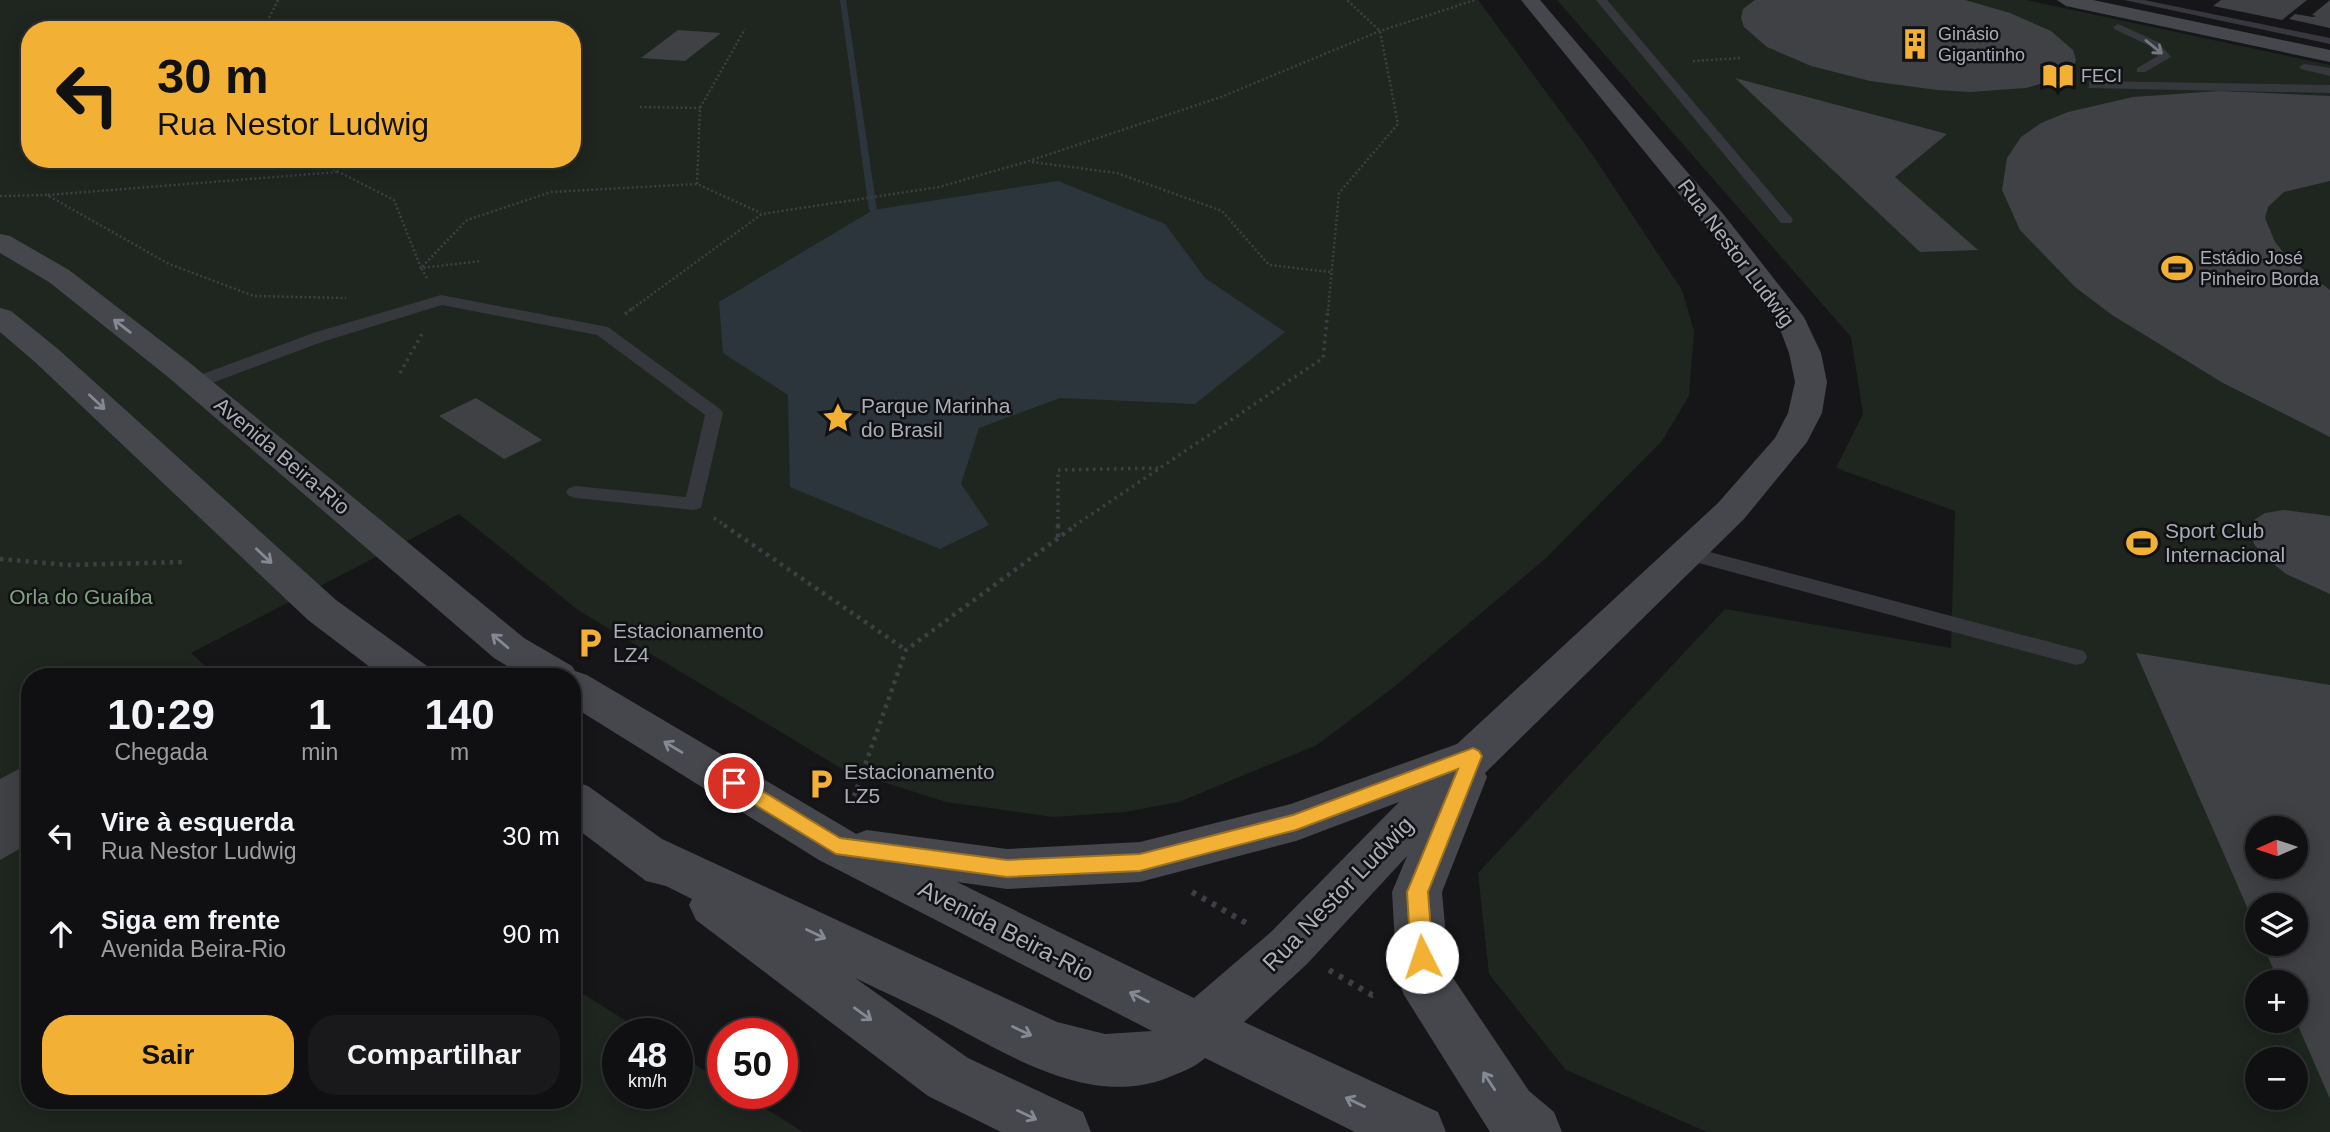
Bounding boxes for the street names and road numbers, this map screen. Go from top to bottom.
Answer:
street label: Rua Nestor Ludwig [1673,174,1799,331]
street label: Avenida Beira-Rio [210,393,354,519]
street label: Rua Nestor Ludwig [1257,811,1418,976]
street label: Avenida Beira-Rio [914,875,1098,986]

